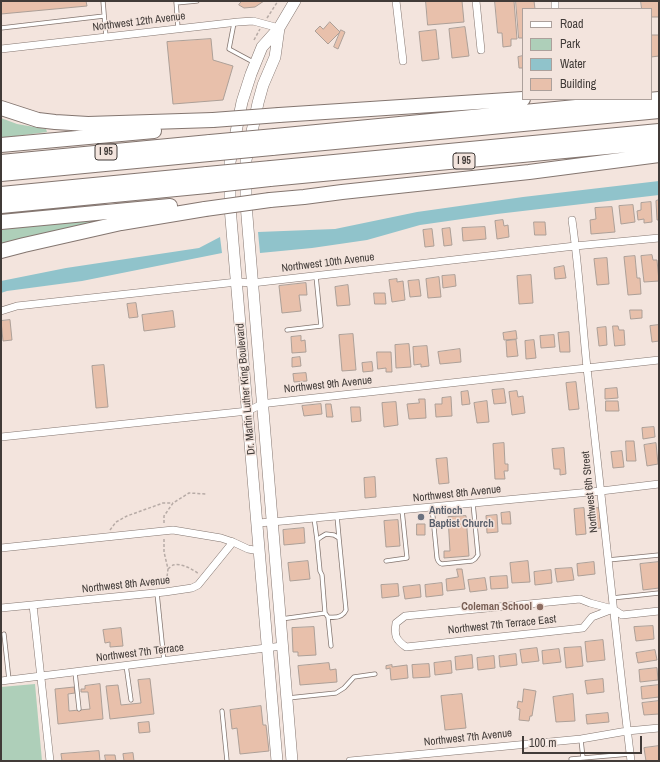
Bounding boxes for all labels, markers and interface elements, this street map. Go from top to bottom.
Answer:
legend [522,8,652,100]
street label: Northwest 12th Avenue [92,10,186,34]
text: Road [560,16,584,32]
text: Park [560,36,580,52]
text: Water [560,56,586,72]
text: Building [560,76,596,92]
road number: I 95 [95,144,117,160]
road number: I 95 [453,153,475,169]
street label: Northwest 10th Avenue [281,251,375,275]
street label: Dr. Martin Luther King Boulevard [234,323,258,455]
street label: Northwest 9th Avenue [283,374,373,396]
street label: Northwest 6th Street [579,450,601,534]
street label: Northwest 8th Avenue [412,483,502,505]
place label: Antioch Baptist Church [429,504,494,530]
marker: Antioch Baptist Church [416,512,426,522]
street label: Northwest 8th Avenue [81,574,171,596]
place label: Coleman School [461,600,532,614]
marker: Coleman School [535,602,545,612]
street label: Northwest 7th Terrace East [447,613,557,637]
street label: Northwest 7th Terrace [95,641,185,665]
street label: Northwest 7th Avenue [423,727,513,749]
scale bar [524,728,644,754]
text: 100 m [529,735,556,751]

